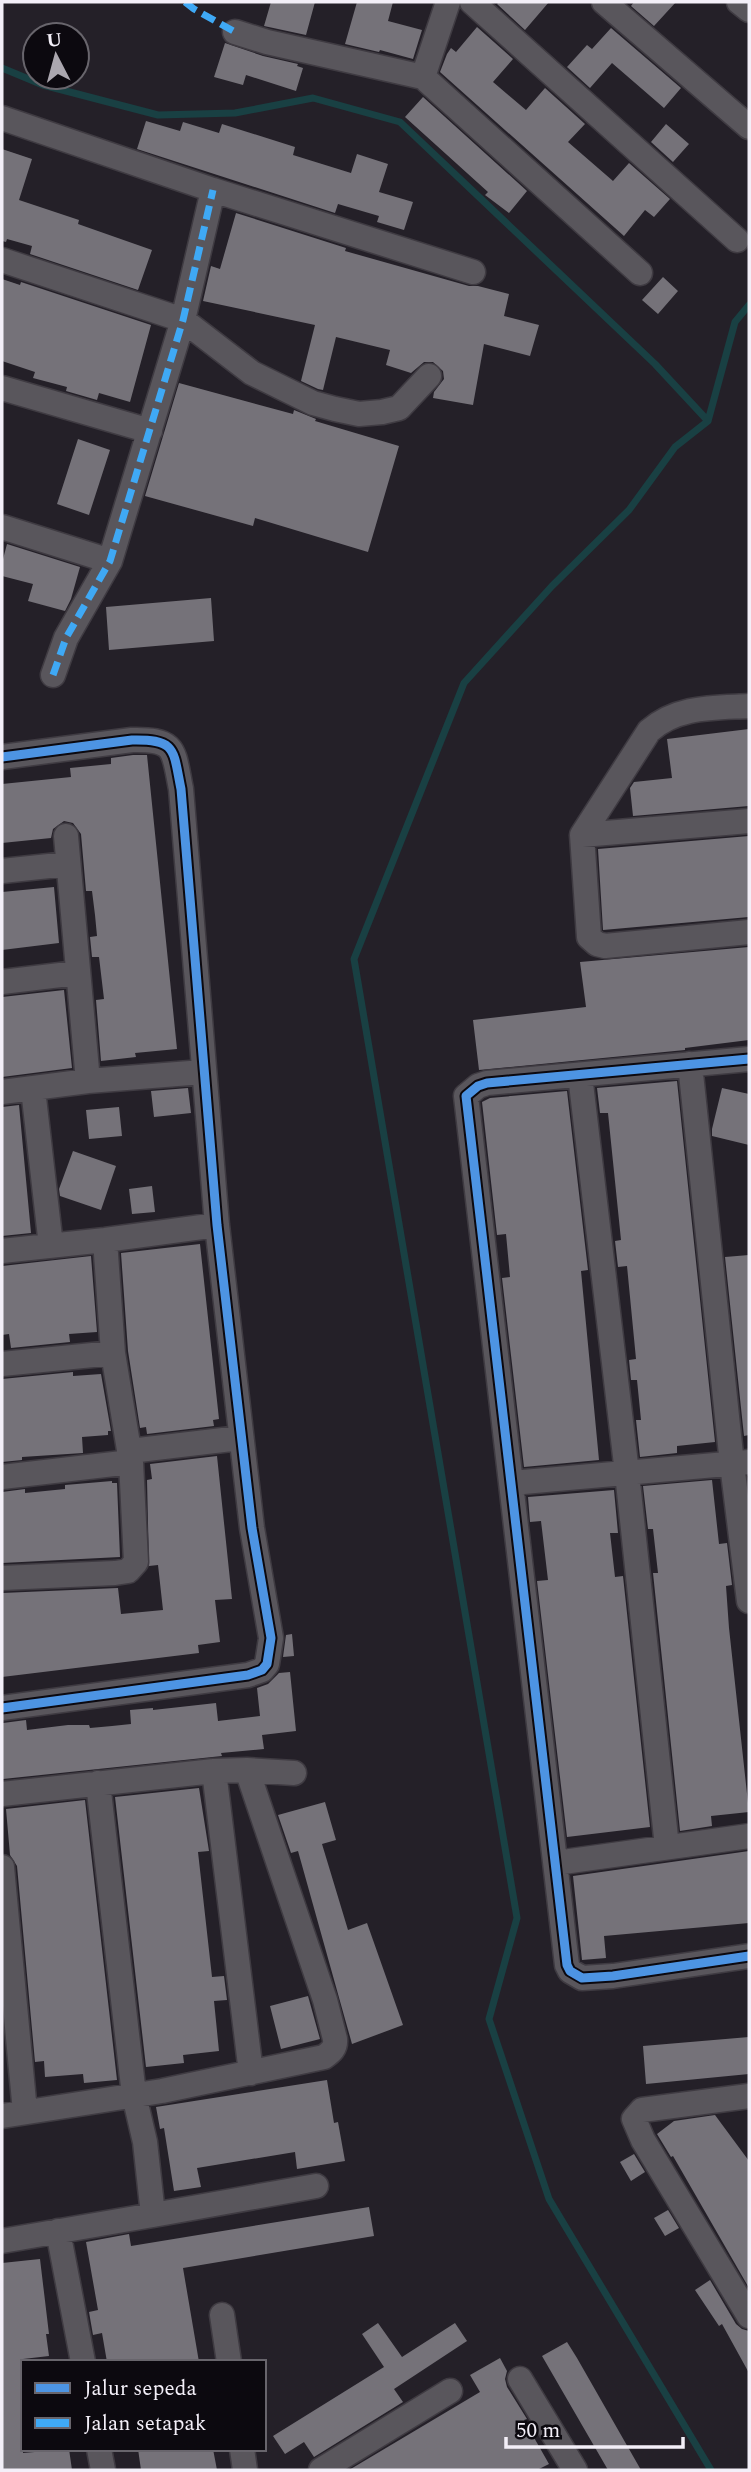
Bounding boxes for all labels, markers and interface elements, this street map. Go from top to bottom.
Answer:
north arrow [21,21,91,91]
text: U [45,25,64,56]
legend [21,2360,266,2451]
text: Jalur sepeda [84,2373,197,2405]
scale bar [506,2406,683,2450]
text: Jalan setapak [84,2408,207,2440]
text: 50 m [516,2415,560,2447]

